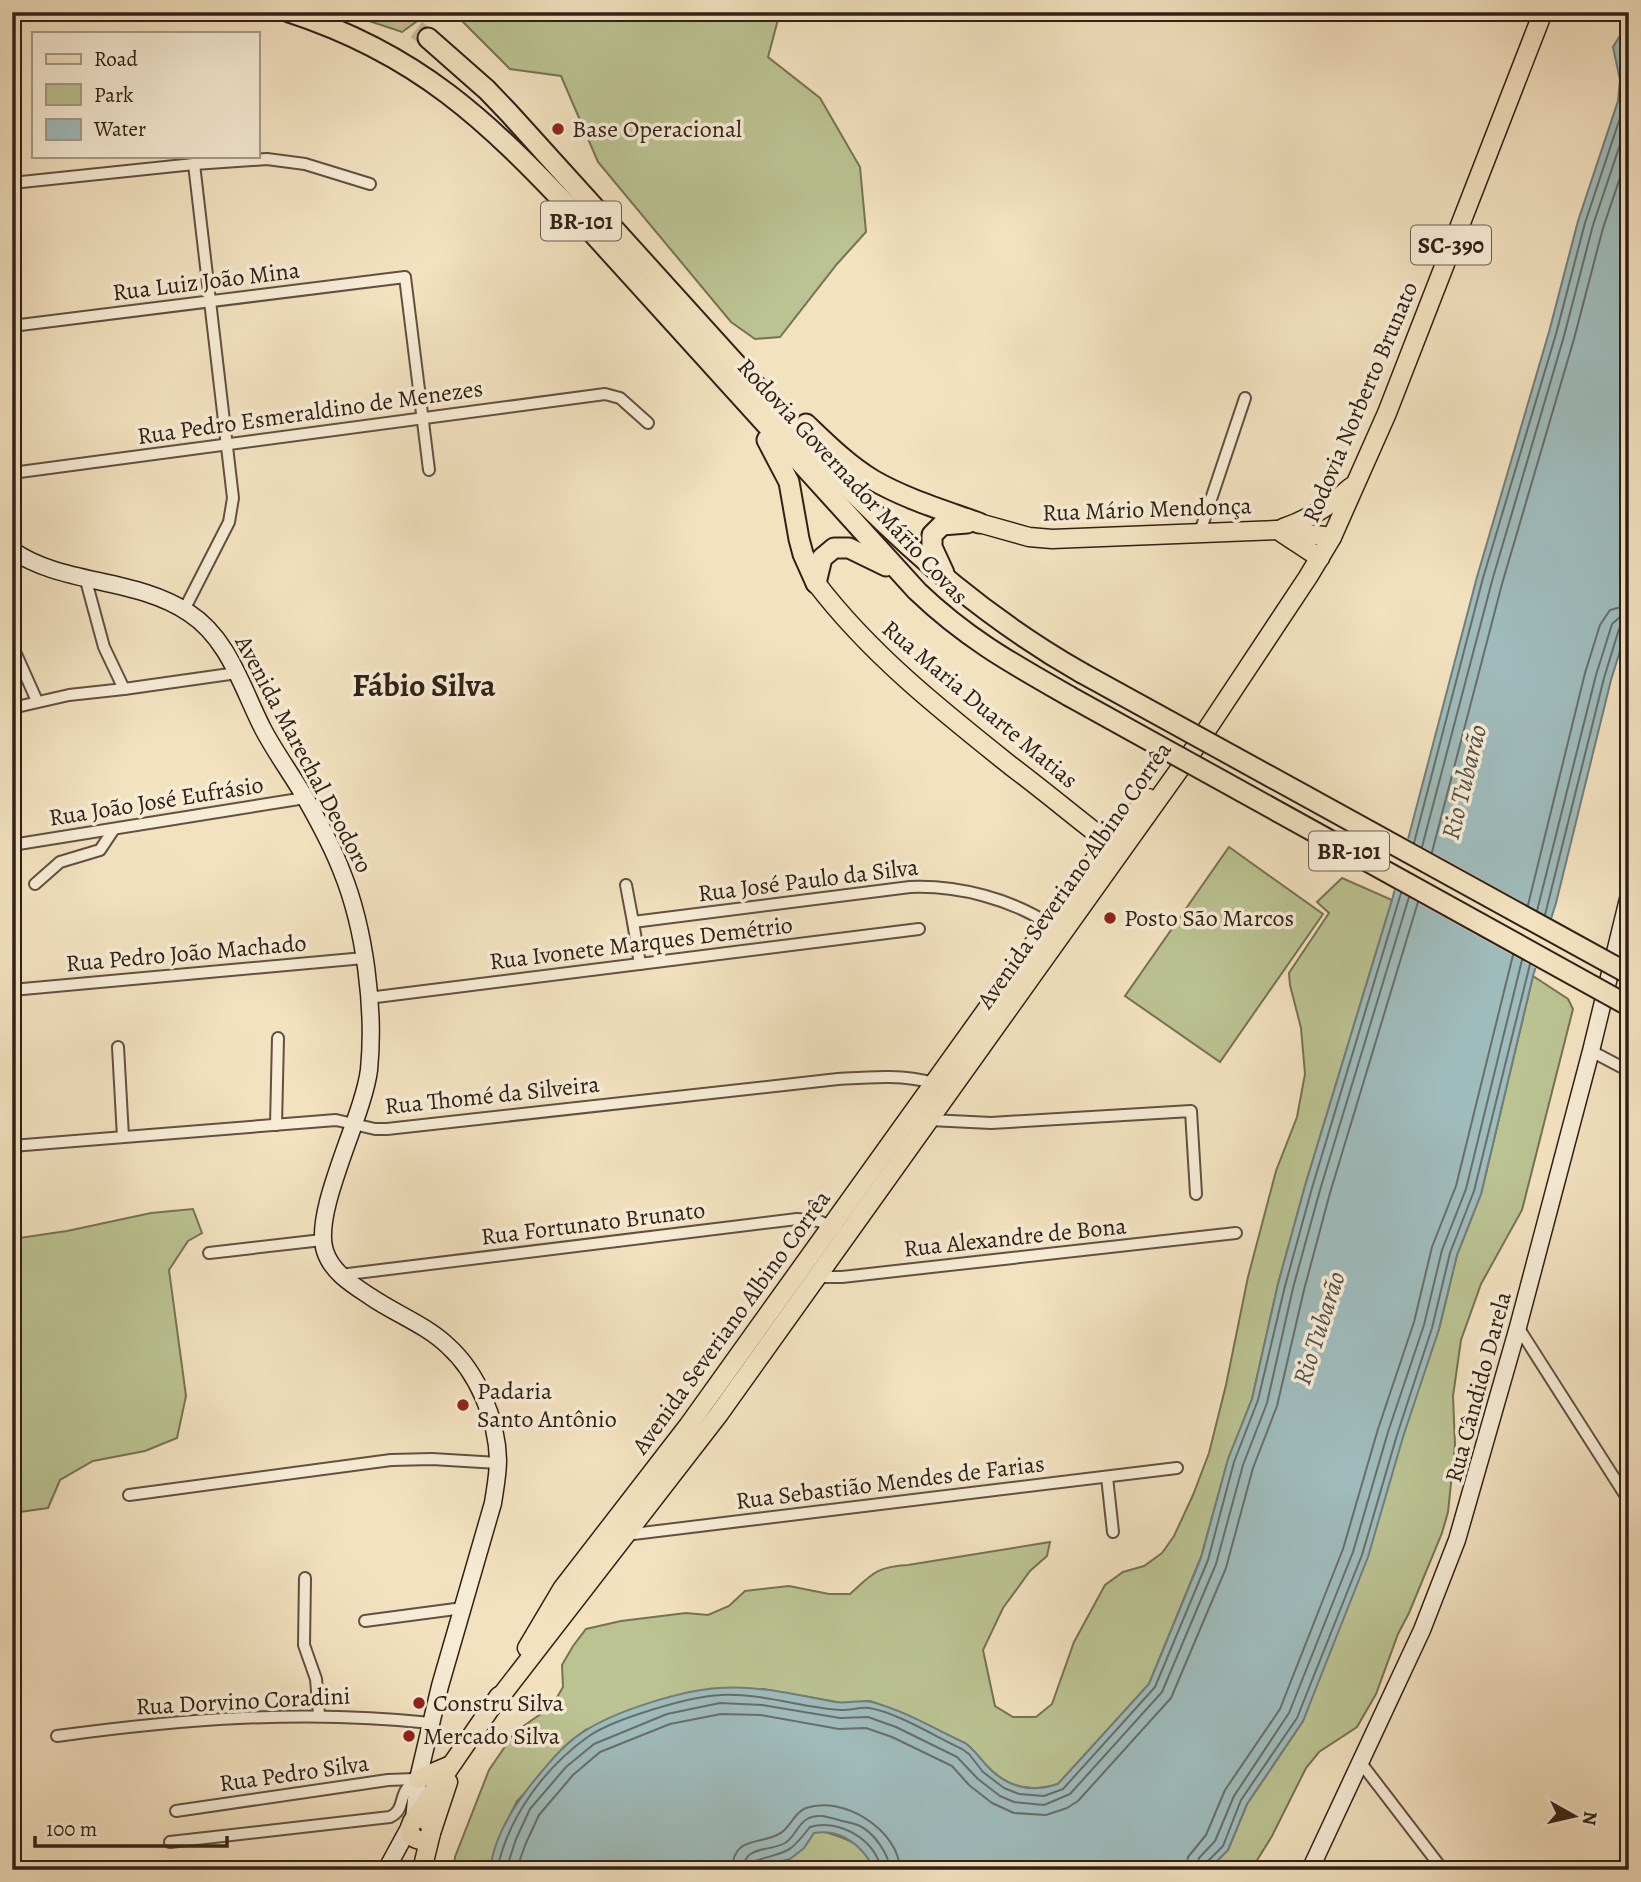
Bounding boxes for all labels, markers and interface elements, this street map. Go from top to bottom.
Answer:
legend [32,32,259,158]
text: Road [94,45,138,73]
text: Park [94,81,134,109]
place label: Base Operacional [572,113,742,145]
text: Water [93,115,146,143]
marker: Base Operacional [550,121,566,137]
road number: BR-101 [541,202,621,241]
road number: SC-390 [1411,226,1491,264]
street label: Rua Luiz João Mina [111,254,302,308]
street label: Rodovia Norberto Brunato [1295,277,1425,527]
street label: Rodovia Governador Mário Covas [730,351,976,611]
street label: Rua Pedro Esmeraldino de Menezes [135,372,485,452]
street label: Rua Mário Mendonça [1042,489,1253,529]
street label: Rua Maria Duarte Matias [875,613,1085,795]
street label: Avenida Marechal Deodoro [227,629,380,878]
district label: Fábio Silva [352,663,496,707]
water label: Rio Tubarão [1433,721,1495,843]
street label: Avenida Severiano Albino Corrêa [969,734,1179,1016]
street label: Rua João José Eufrásio [46,768,266,834]
road number: BR-101 [1309,832,1389,870]
street label: Rua José Paulo da Silva [696,851,921,909]
place label: Posto São Marcos [1124,902,1294,934]
street label: Rua Ivonete Marques Demétrio [488,909,795,977]
marker: Posto São Marcos [1102,910,1118,926]
street label: Rua Pedro João Machado [64,927,308,979]
street label: Rua Thomé da Silveira [383,1068,602,1122]
street label: Avenida Severiano Albino Corrêa [624,1183,838,1461]
street label: Rua Fortunato Brunato [479,1193,707,1253]
street label: Rua Alexandre de Bona [902,1209,1129,1265]
water label: Rio Tubarão [1284,1267,1354,1389]
street label: Rua Cândido Darela [1437,1287,1519,1486]
place label: Padaria Santo Antônio [477,1375,617,1435]
marker: Padaria Santo Antônio [455,1397,471,1413]
street label: Rua Sebastião Mendes de Farias [734,1447,1046,1517]
street label: Rua Dorvino Coradini [135,1679,351,1723]
place label: Constru Silva [433,1687,565,1719]
marker: Constru Silva [411,1695,427,1711]
place label: Mercado Silva [423,1720,561,1752]
marker: Mercado Silva [401,1728,417,1744]
street label: Rua Pedro Silva [217,1747,372,1799]
north arrow [1540,1780,1610,1850]
scale bar [35,1805,228,1849]
text: N [1576,1810,1604,1827]
text: 100 m [46,1815,97,1843]

